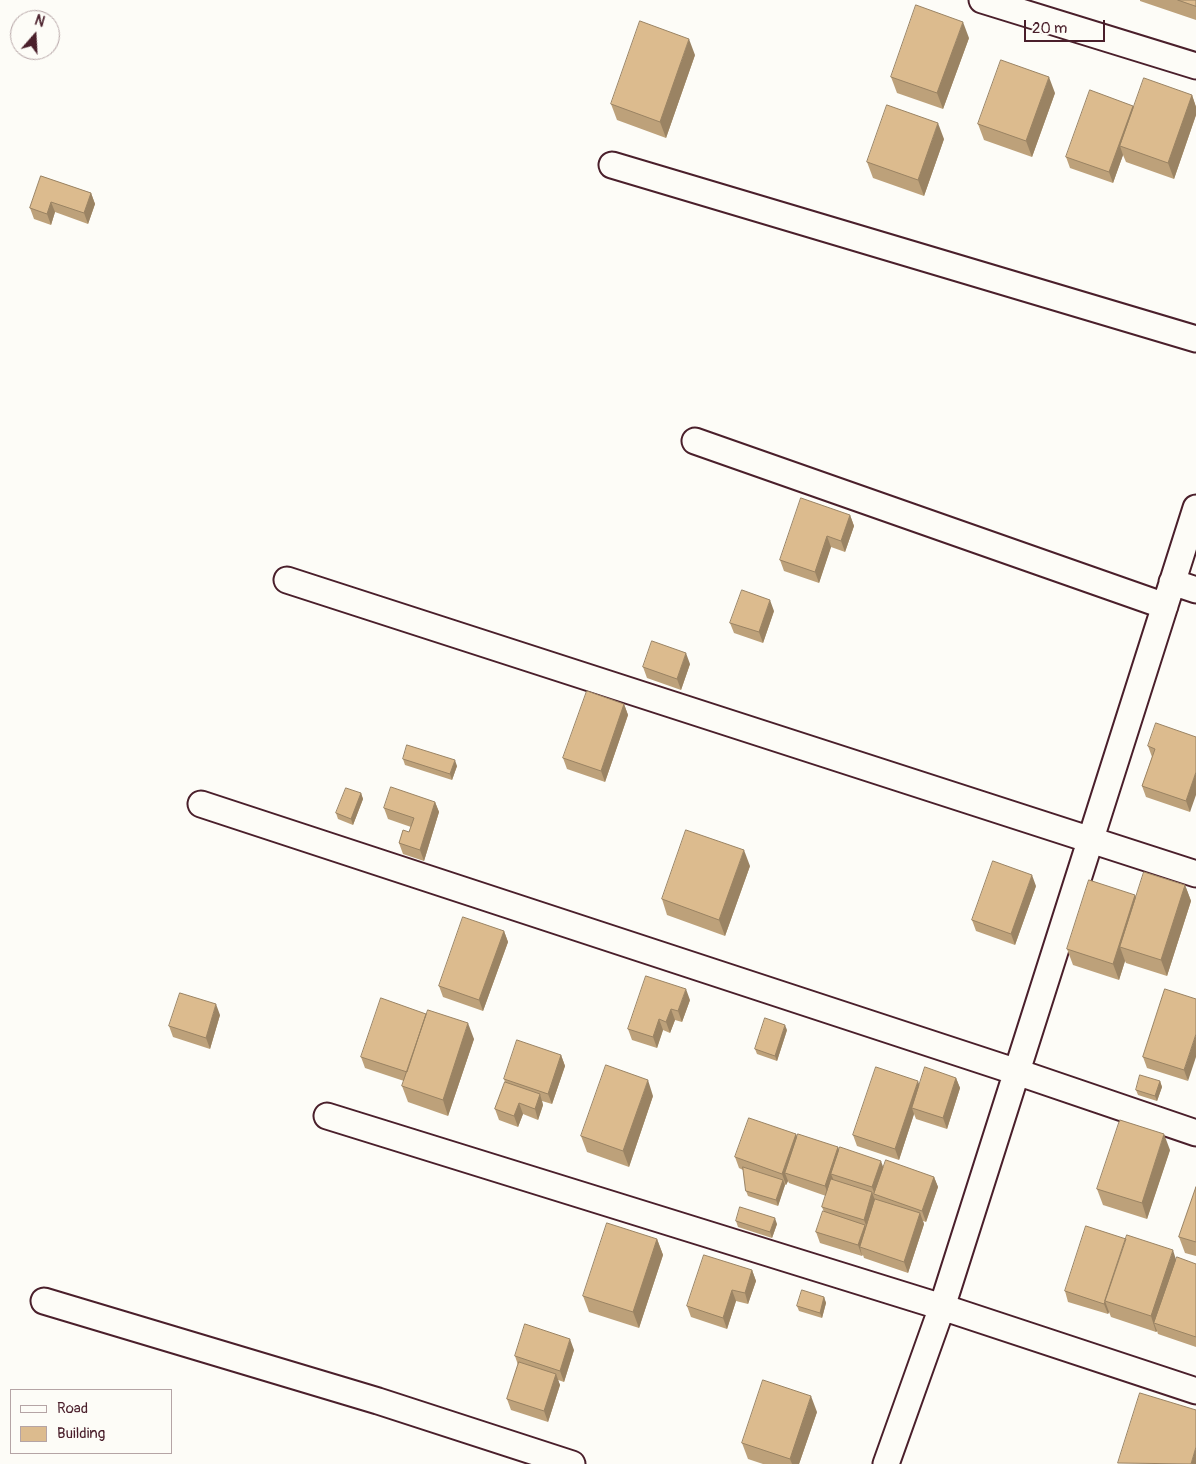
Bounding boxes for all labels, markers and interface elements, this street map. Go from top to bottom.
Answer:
north arrow [10,10,60,60]
scale bar [1026,10,1107,42]
text: N [32,12,47,31]
text: 20 m [1032,19,1067,38]
legend [10,1389,172,1454]
text: Road [57,1399,88,1418]
text: Building [57,1424,105,1443]

